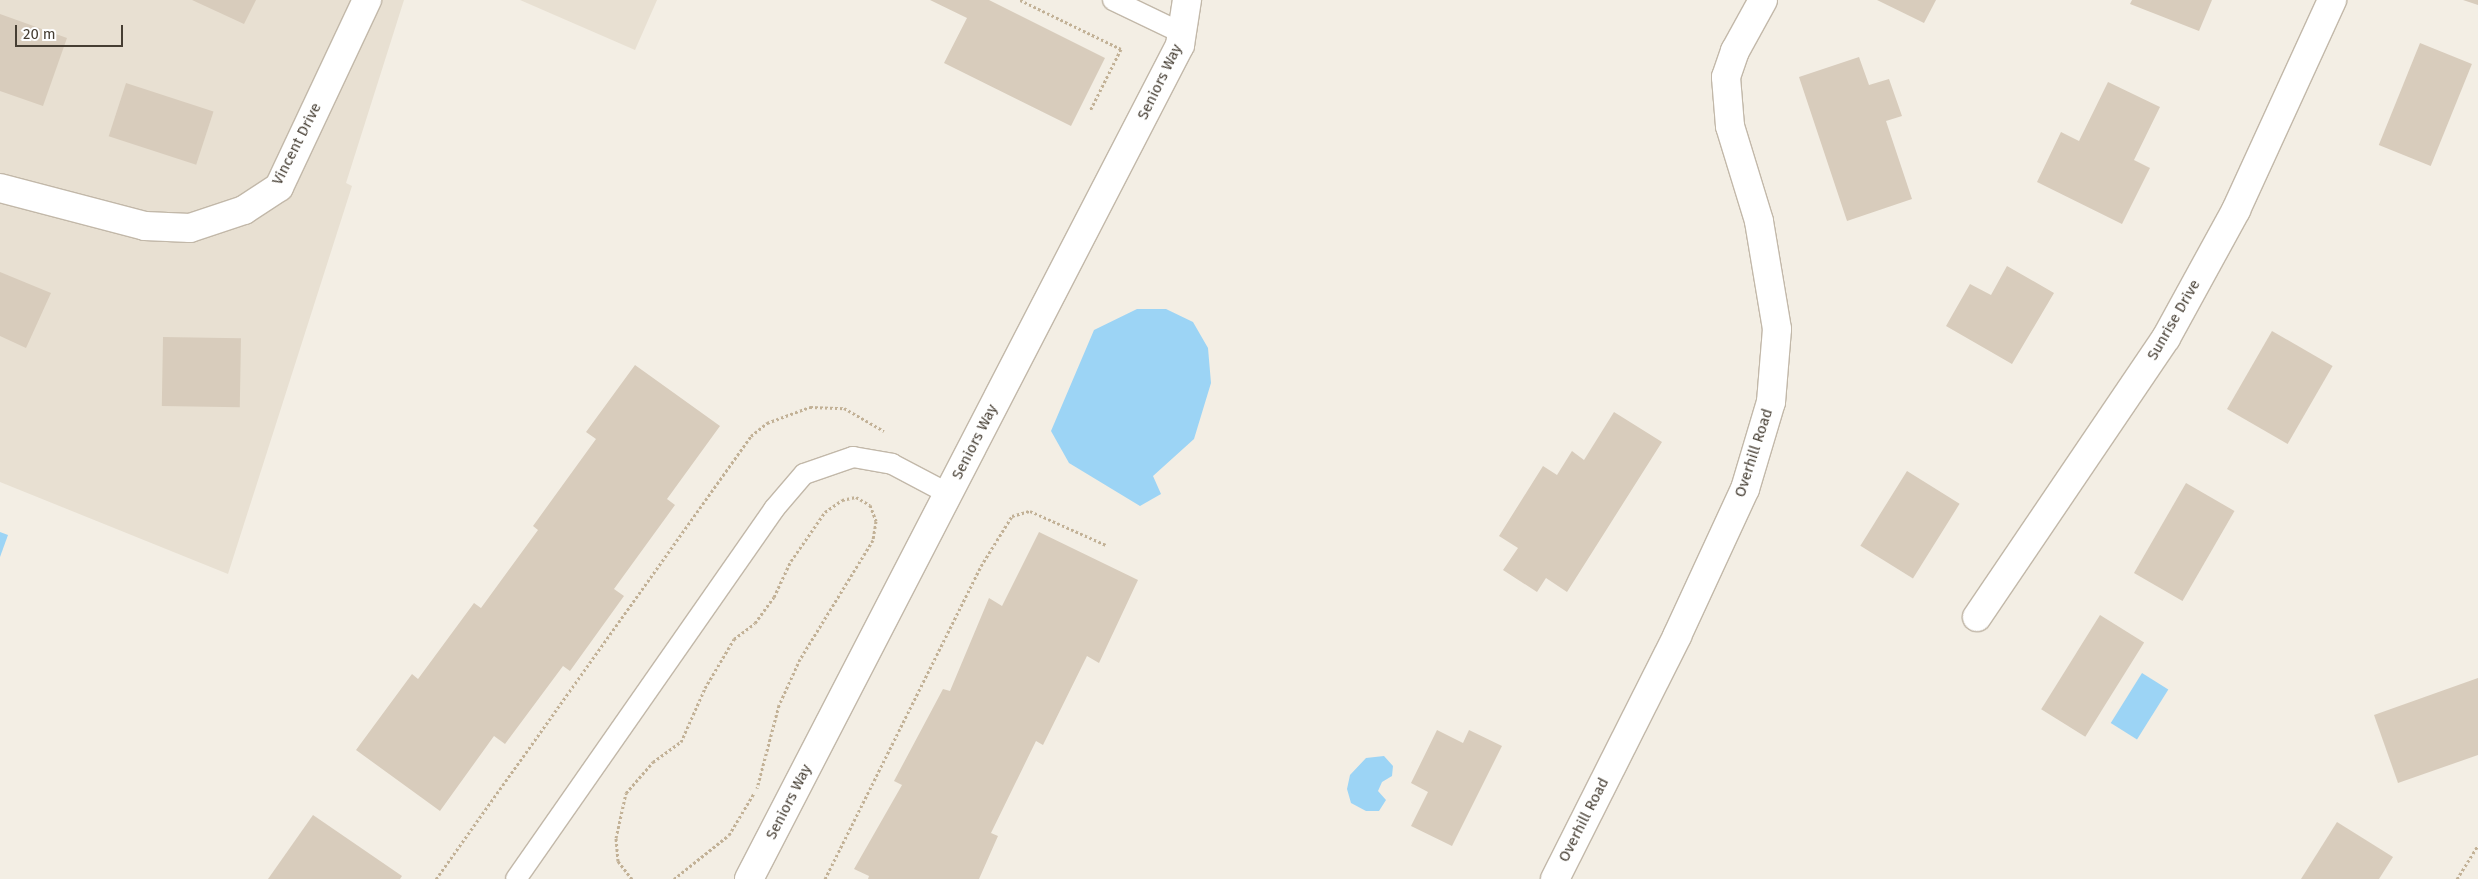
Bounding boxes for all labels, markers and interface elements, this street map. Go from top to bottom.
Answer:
scale bar [18,15,125,47]
text: 20 m [23,25,56,43]
street label: Seniors Way [1134,41,1186,123]
street label: Vincent Drive [269,100,325,188]
street label: Sunrise Drive [2144,277,2204,363]
street label: Seniors Way [948,401,1002,483]
street label: Overhill Road [1731,406,1777,500]
street label: Seniors Way [762,761,816,843]
street label: Overhill Road [1555,775,1613,865]

